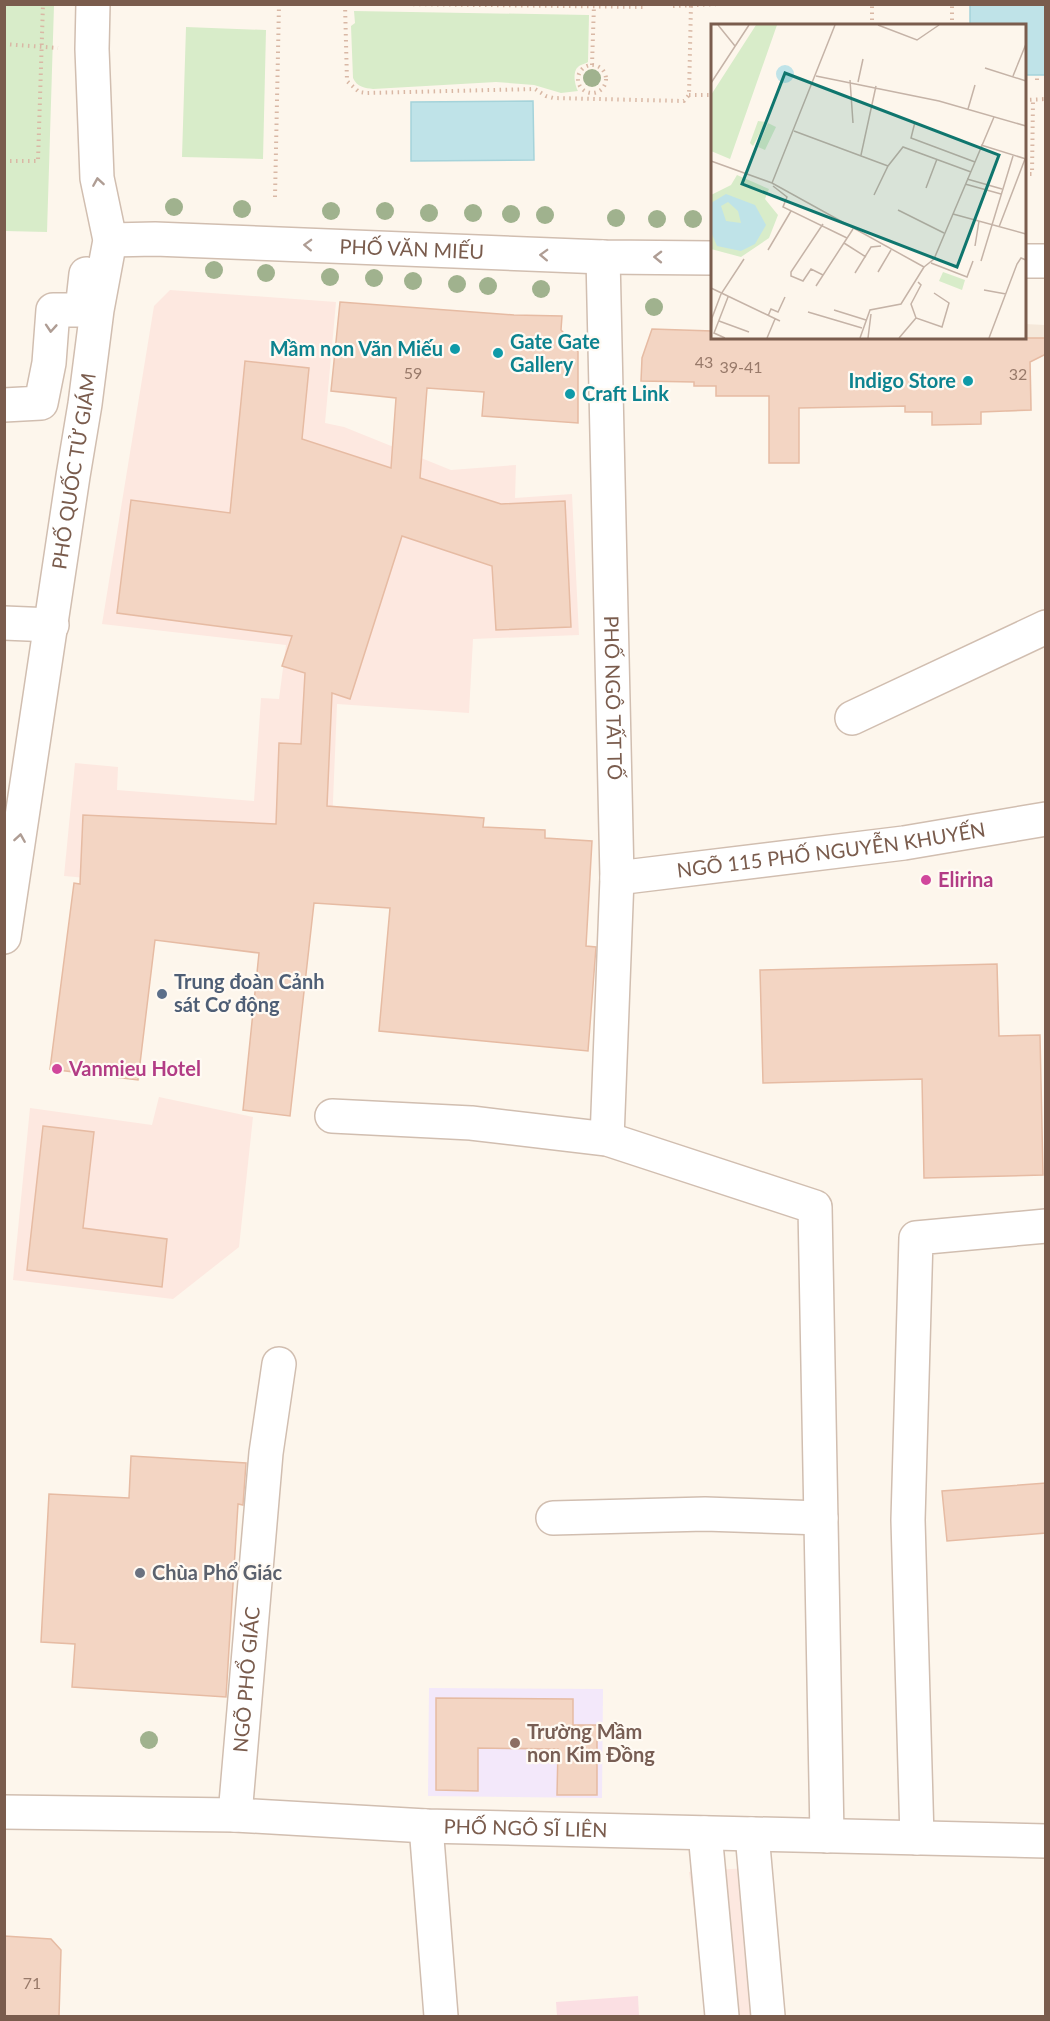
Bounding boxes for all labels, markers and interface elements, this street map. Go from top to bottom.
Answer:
inset map [711,24,1026,339]
one-way arrow [93,178,105,187]
street label: PHỐ VĂN MIẾU [339,233,485,263]
one-way arrow [303,239,312,252]
one-way arrow [540,248,549,261]
one-way arrow [653,251,662,263]
one-way arrow [45,324,58,333]
place label: Gate Gate Gallery [510,329,600,376]
place label: Mầm non Văn Miếu [270,336,443,360]
marker: Mầm non Văn Miếu [448,342,462,356]
marker: Gate Gate Gallery [491,346,505,360]
house number: 43 [695,352,713,371]
house number: 39-41 [719,357,763,376]
house number: 59 [404,363,422,382]
house number: 32 [1009,364,1027,383]
place label: Indigo Store [849,368,956,392]
street label: PHỐ QUỐC TỬ GIÁM [46,372,100,571]
marker: Indigo Store [961,374,975,388]
place label: Craft Link [582,381,669,405]
marker: Craft Link [563,387,577,401]
street label: PHỐ NGÔ TẤT TỐ [600,615,628,780]
street label: NGÕ 115 PHỐ NGUYỄN KHUYẾN [675,816,987,882]
one-way arrow [13,833,25,842]
place label: Elirina [938,867,993,891]
marker: Elirina [919,873,933,887]
place label: Trung đoàn Cảnh sát Cơ động [174,969,325,1016]
marker: Trung đoàn Cảnh sát Cơ động [155,987,169,1001]
place label: Vanmieu Hotel [68,1056,201,1080]
marker: Vanmieu Hotel [50,1062,64,1076]
place label: Chùa Phổ Giác [152,1560,282,1584]
marker: Chùa Phổ Giác [133,1566,147,1580]
street label: NGÕ PHỔ GIÁC [227,1606,264,1753]
place label: Trường Mầm non Kim Đồng [527,1719,655,1766]
marker: Trường Mầm non Kim Đồng [508,1736,522,1750]
street label: PHỐ NGÔ SĨ LIÊN [443,1813,608,1841]
house number: 71 [23,1973,41,1992]

